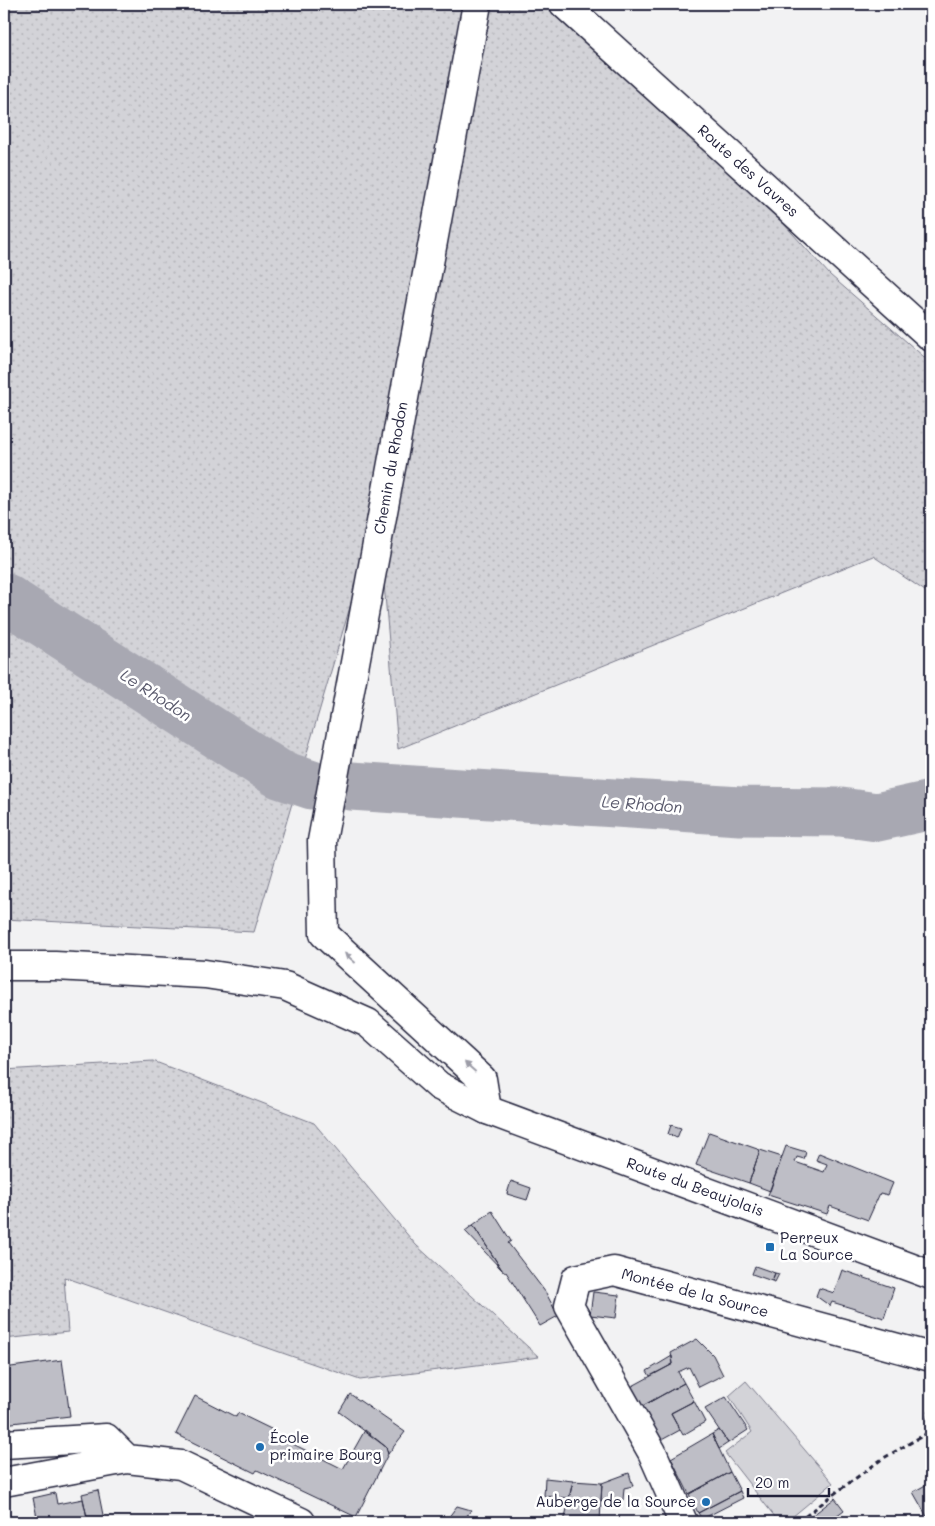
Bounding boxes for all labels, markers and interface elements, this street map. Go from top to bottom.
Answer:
street label: Route des Vavres [694,120,803,221]
street label: Chemin du Rhodon [369,400,412,536]
water label: Le Rhodon [117,664,196,725]
water label: Le Rhodon [601,790,683,817]
one-way arrow [344,952,356,964]
one-way arrow [464,1061,476,1073]
street label: Route du Beaujolais [624,1152,767,1220]
place label: Perreux La Source [780,1227,853,1264]
marker: Perreux La Source [764,1241,776,1253]
street label: Montée de la Source [619,1263,771,1321]
place label: École primaire Bourg [270,1427,382,1464]
marker: École primaire Bourg [254,1441,266,1453]
scale bar [748,1466,829,1498]
text: 20 m [755,1472,789,1492]
place label: Auberge de la Source [536,1491,696,1511]
marker: Auberge de la Source [700,1496,712,1508]

